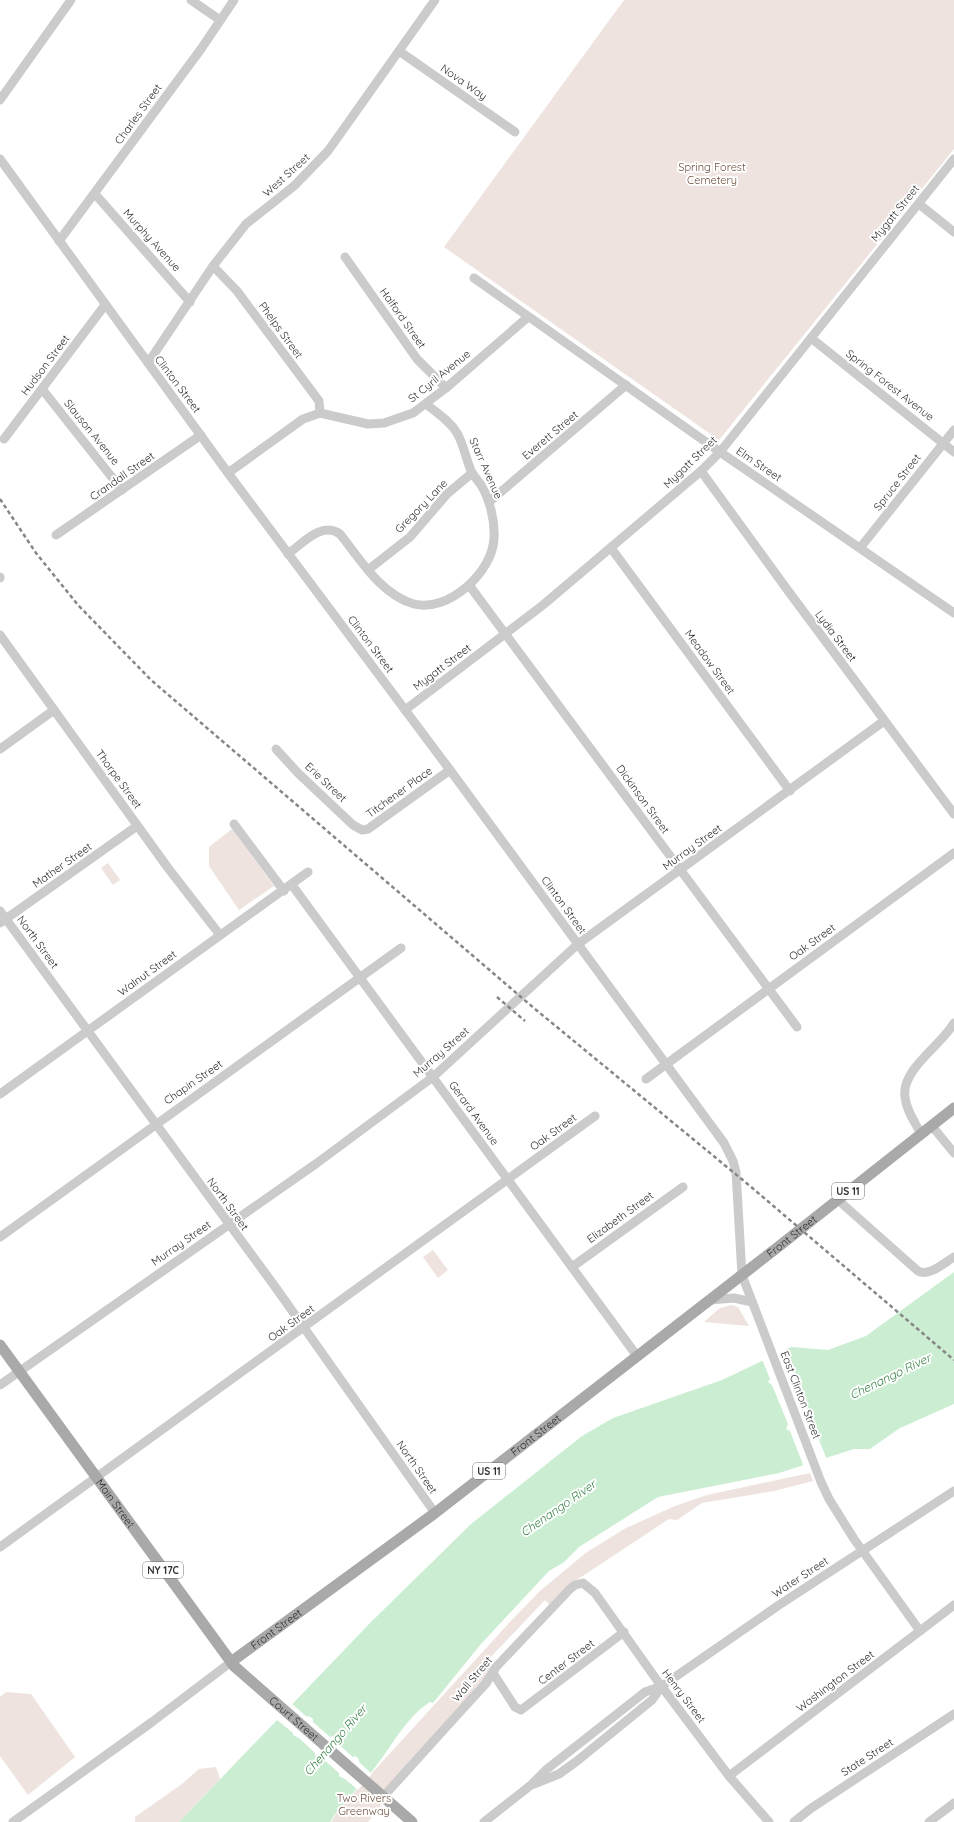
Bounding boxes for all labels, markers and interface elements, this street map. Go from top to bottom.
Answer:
street label: Nova Way [438,61,490,103]
street label: Charles Street [111,81,165,147]
street label: West Street [260,150,313,200]
park label: Spring Forest Cemetery [678,160,746,187]
street label: Mygatt Street [868,182,922,244]
street label: Murphy Avenue [120,206,184,274]
street label: Halford Street [377,285,429,351]
street label: Phelps Street [256,299,306,361]
street label: Hudson Street [18,332,72,398]
street label: Spring Forest Avenue [843,346,937,424]
street label: St Cyril Avenue [405,347,473,405]
street label: Clinton Street [152,353,204,416]
street label: Slauson Avenue [61,396,123,468]
street label: Everett Street [519,407,581,462]
street label: Mygatt Street [660,433,720,491]
street label: Starr Avenue [466,435,506,501]
street label: Elm Street [734,444,785,484]
street label: Crandall Street [87,448,157,503]
street label: Spruce Street [870,451,924,513]
street label: Gregory Lane [392,476,450,536]
street label: Lydia Street [812,608,860,665]
street label: Clinton Street [345,613,397,676]
street label: Meadow Street [682,627,738,697]
street label: Mygatt Street [410,640,474,693]
street label: Thorpe Street [93,747,145,812]
street label: Erie Street [302,759,350,805]
street label: Dickinson Street [613,762,673,836]
street label: Titchener Place [363,763,435,821]
street label: Murray Street [660,821,725,873]
street label: Mather Street [30,839,95,891]
street label: Clinton Street [538,873,590,937]
street label: North Street [14,913,62,971]
street label: Oak Street [786,920,838,964]
street label: Walnut Street [115,947,179,999]
street label: Murray Street [410,1024,472,1080]
street label: Chapin Street [161,1056,225,1107]
street label: Gerard Avenue [446,1078,502,1148]
street label: Oak Street [527,1110,579,1154]
street label: North Street [204,1175,252,1233]
road number: US 11 [832,1183,864,1199]
street label: Elizabeth Street [584,1188,656,1246]
street label: Front Street [764,1212,820,1260]
street label: Murray Street [148,1217,214,1269]
street label: Oak Street [265,1301,317,1345]
street label: East Clinton Street [778,1349,824,1441]
water label: Chenango River [847,1349,934,1402]
street label: Front Street [508,1411,564,1459]
street label: North Street [394,1438,441,1497]
road number: US 11 [473,1463,505,1479]
street label: Main Street [93,1476,138,1531]
water label: Chenango River [517,1476,600,1540]
street label: Water Street [769,1553,831,1600]
road number: NY 17C [143,1562,183,1578]
street label: Front Street [248,1605,305,1652]
street label: Center Street [535,1636,597,1688]
street label: Washington Street [793,1647,877,1715]
street label: Wall Street [449,1653,495,1705]
street label: Henry Street [659,1666,709,1726]
street label: Court Street [266,1693,322,1744]
water label: Chenango River [300,1701,371,1778]
street label: State Street [838,1735,896,1779]
park label: Two Rivers Greenway [337,1791,391,1818]

